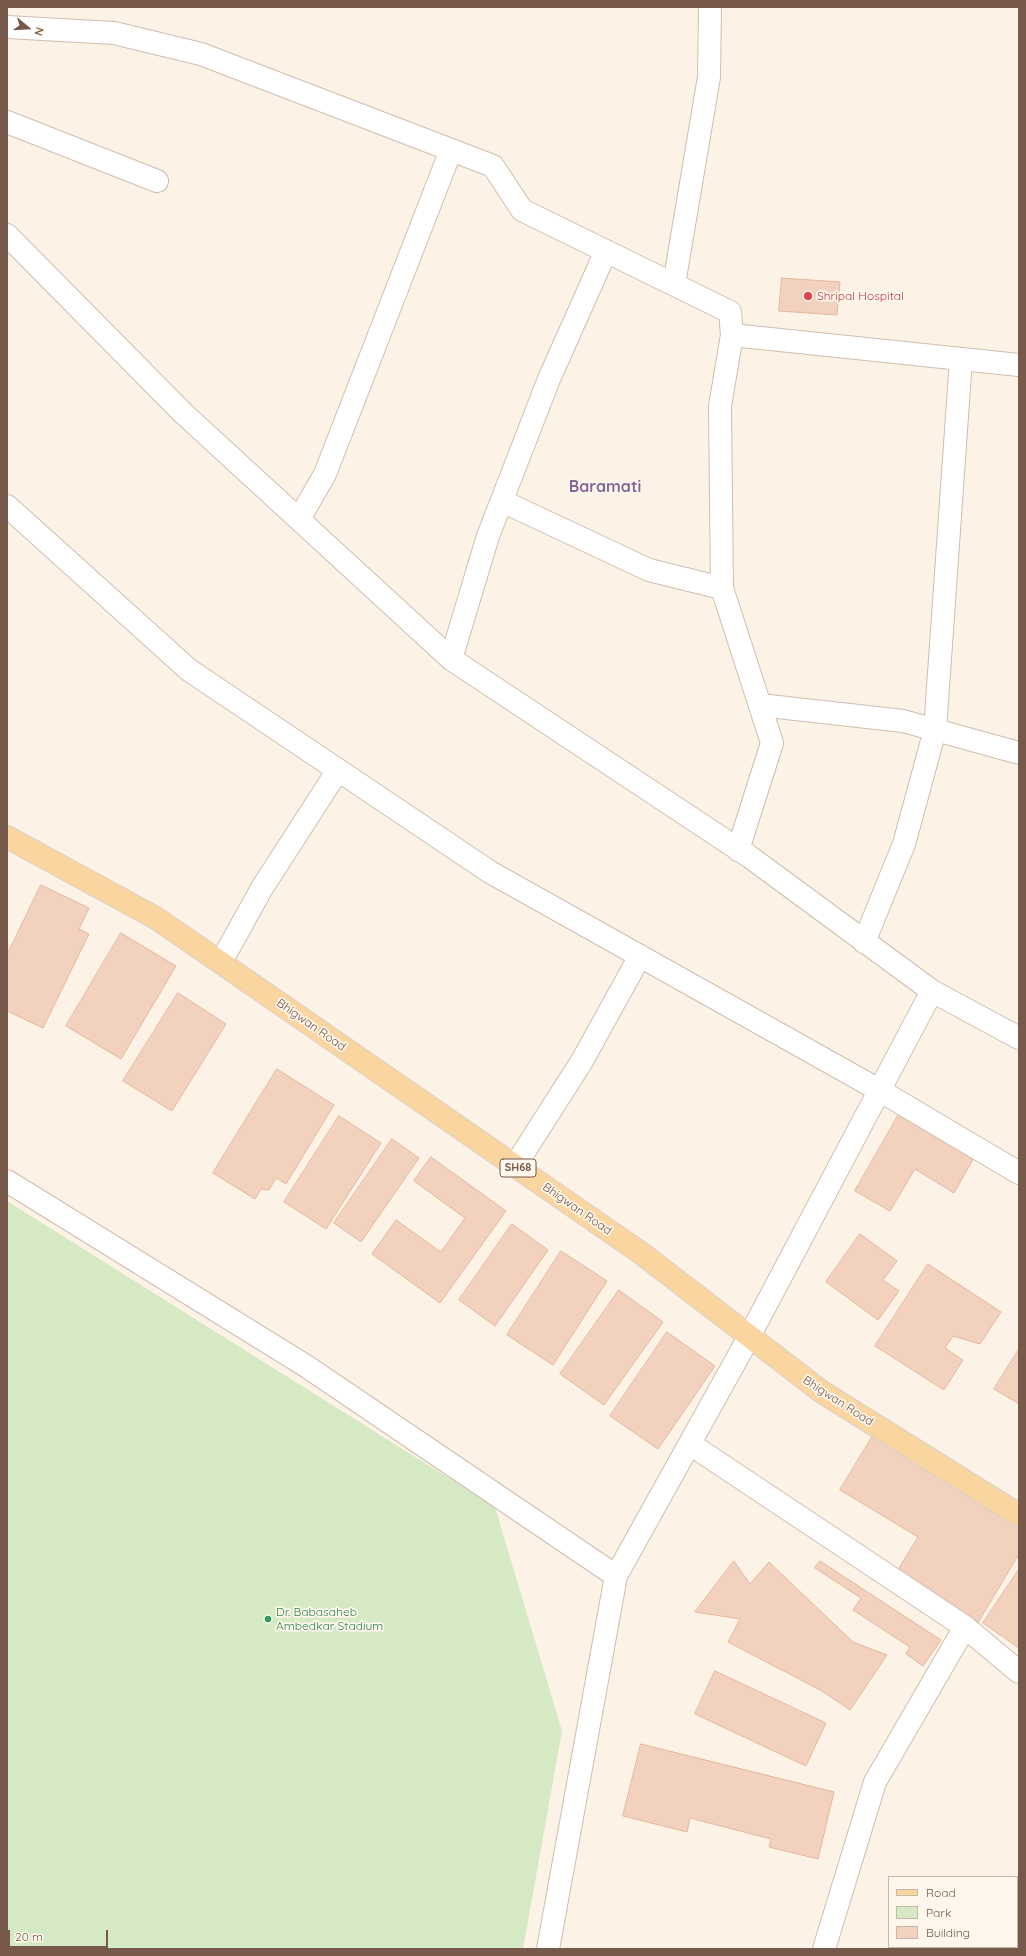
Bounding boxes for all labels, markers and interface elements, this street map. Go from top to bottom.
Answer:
north arrow [8,8,48,48]
text: N [32,26,47,38]
place label: Shripal Hospital [817,289,904,303]
marker: Shripal Hospital [802,290,814,302]
district label: Baramati [569,477,641,497]
street label: Bhigwan Road [274,996,348,1054]
road number: SH68 [500,1159,536,1177]
street label: Bhigwan Road [540,1180,614,1238]
street label: Bhigwan Road [800,1373,876,1429]
place label: Dr. Babasaheb Ambedkar Stadium [276,1605,383,1633]
marker: Dr. Babasaheb Ambedkar Stadium [263,1614,273,1624]
legend [888,1876,1018,1948]
text: Road [926,1885,956,1900]
text: Park [926,1905,951,1920]
scale bar [10,1922,110,1948]
text: Building [926,1925,970,1940]
text: 20 m [15,1929,43,1944]

